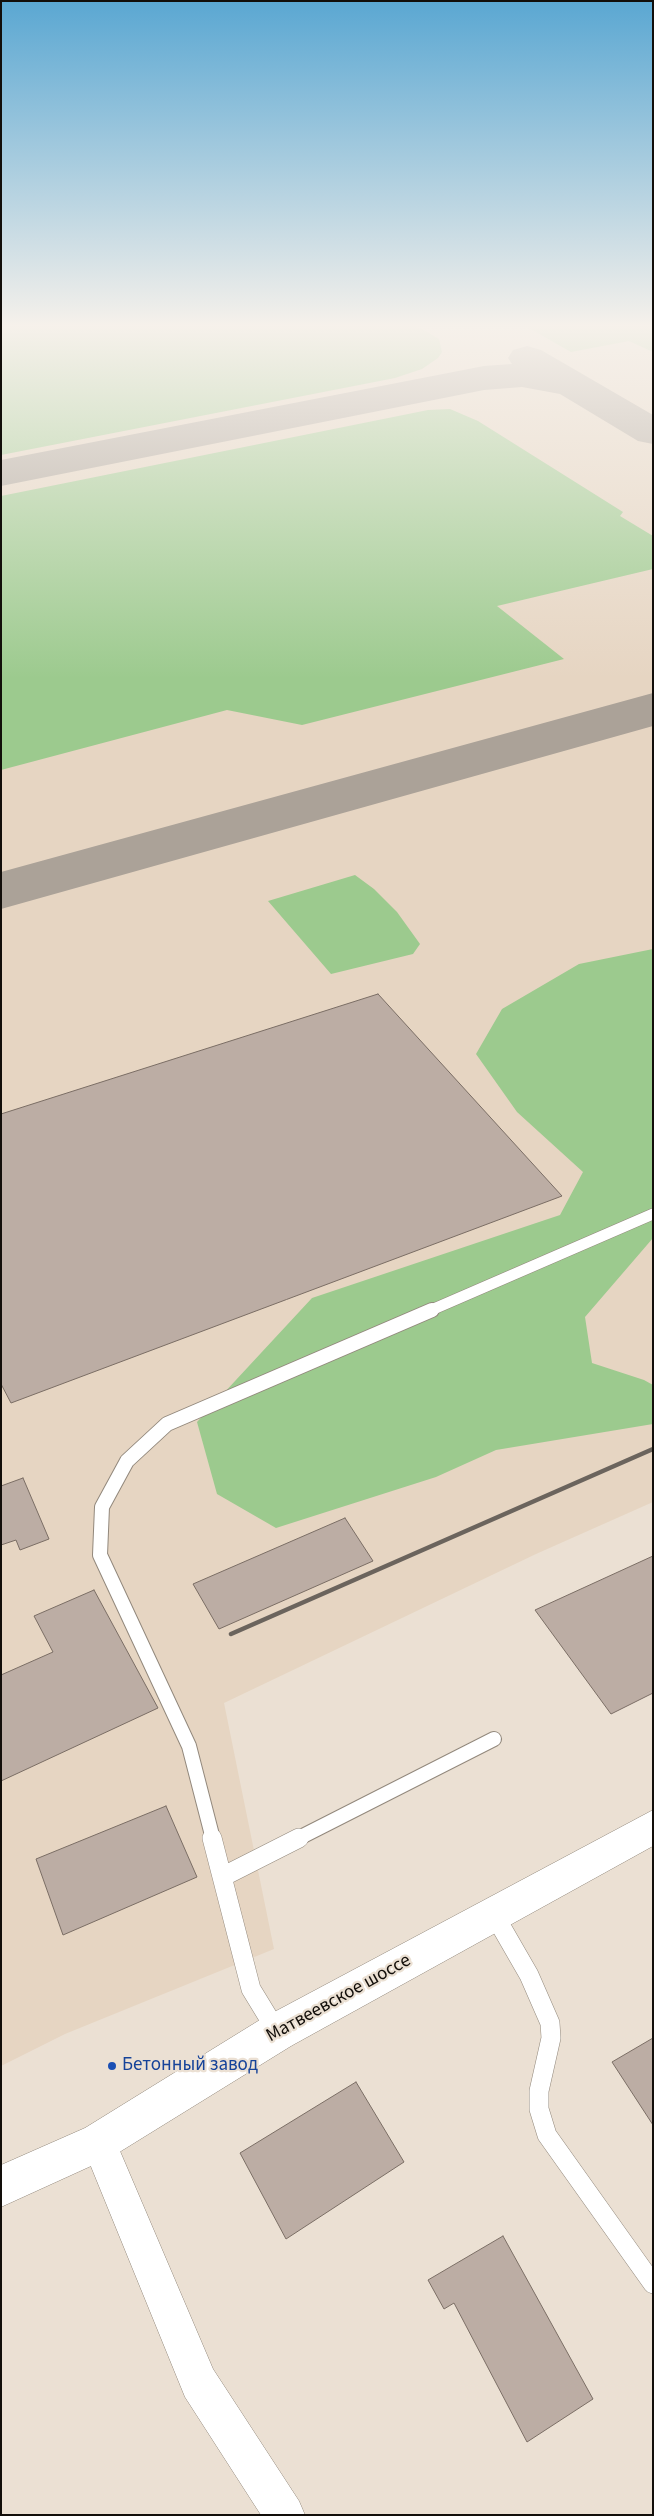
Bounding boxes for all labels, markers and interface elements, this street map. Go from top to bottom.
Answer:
street label: Матвеевское шоссе [263,1950,415,2048]
place label: Бетонный завод [122,2055,258,2077]
marker: Бетонный завод [106,2060,118,2072]

